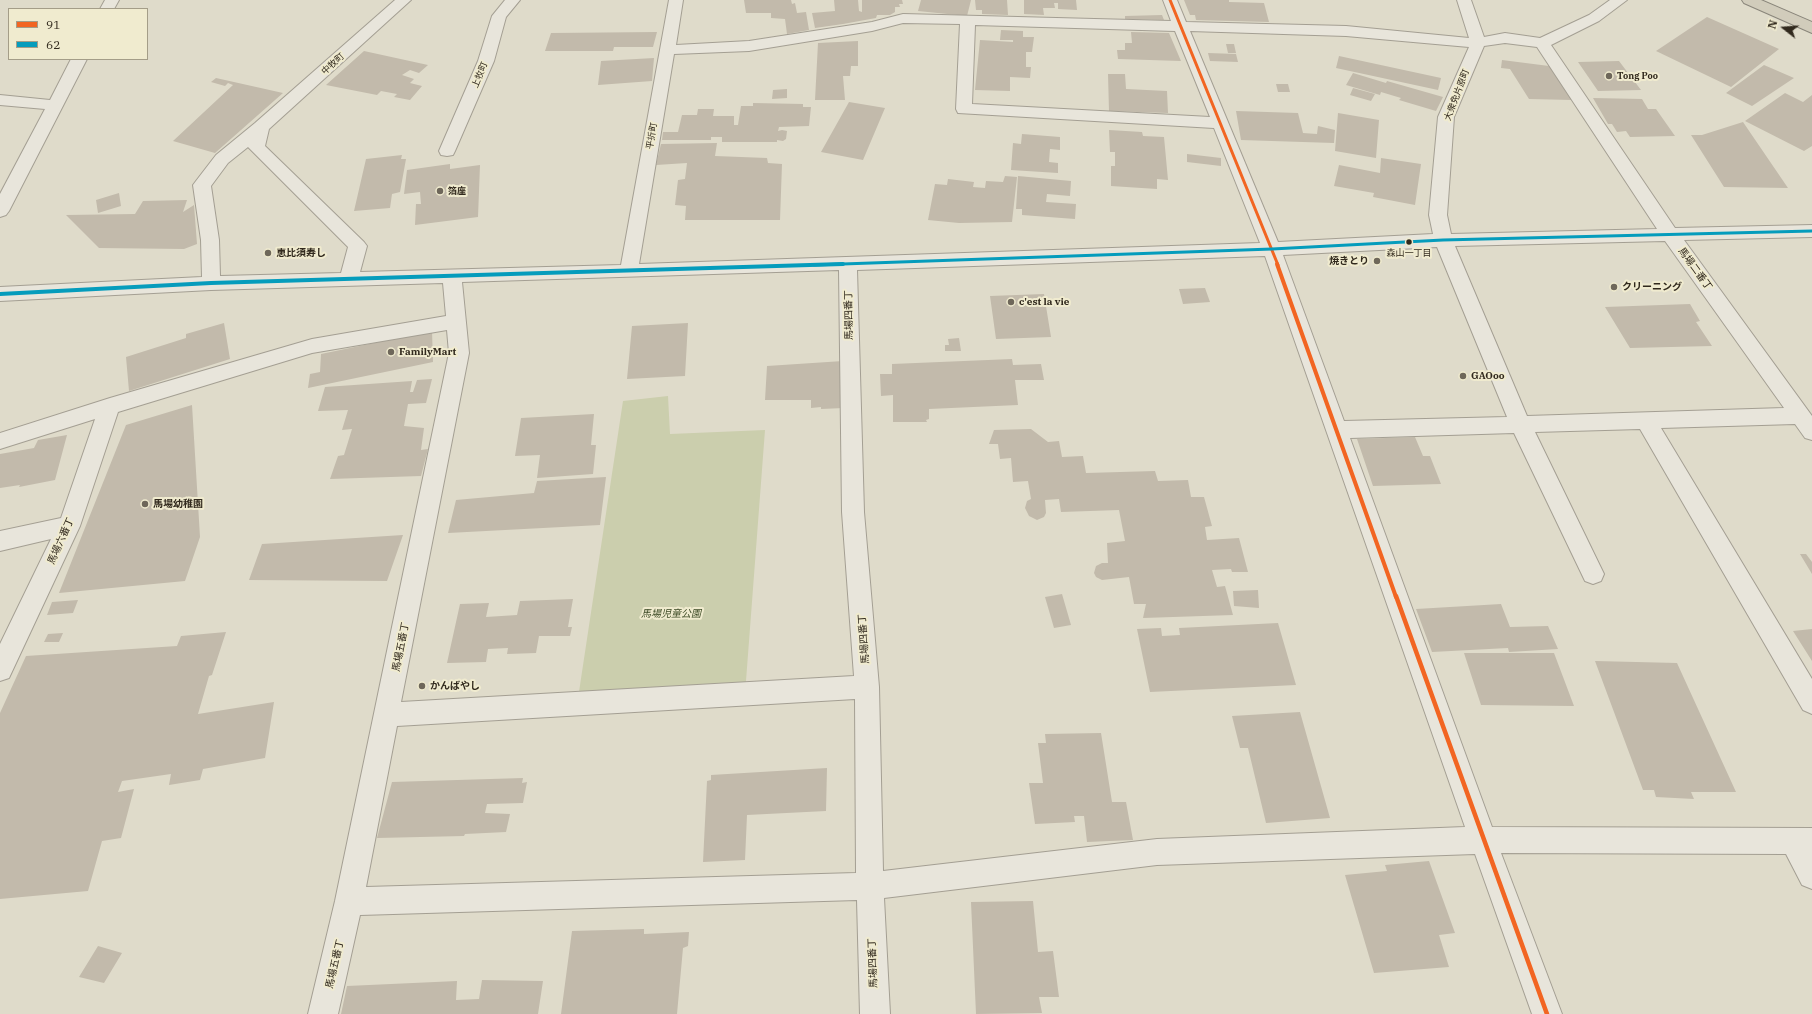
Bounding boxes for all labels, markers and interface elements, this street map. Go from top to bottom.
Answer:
legend [8,8,148,60]
north arrow [1764,8,1804,48]
text: 91 [46,17,60,32]
text: N [1765,18,1780,31]
text: 62 [46,37,60,52]
street label: 中牧町 [319,51,347,77]
street label: 上牧町 [470,60,490,90]
street label: 大衆免片原町 [1442,68,1472,122]
marker: Tong Poo [1604,71,1614,81]
place label: Tong Poo [1617,71,1658,81]
street label: 平折町 [644,122,660,150]
marker: 箔座 [435,186,445,196]
place label: 箔座 [448,186,466,196]
marker: 森山一丁目 [1404,237,1414,247]
street label: 馬場二番丁 [1675,245,1715,293]
place label: 恵比須寿し [276,247,326,259]
marker: 恵比須寿し [263,248,273,258]
place label: 森山一丁目 [1387,248,1431,258]
place label: 焼きとり [1329,255,1369,267]
marker: 焼きとり [1372,256,1382,266]
place label: クリーニング [1622,281,1682,293]
marker: クリーニング [1609,282,1619,292]
street label: 馬場四番丁 [843,290,855,340]
place label: c'est la vie [1019,296,1069,308]
marker: c'est la vie [1006,297,1016,307]
place label: FamilyMart [399,346,456,358]
marker: FamilyMart [386,347,396,357]
place label: GAOoo [1471,370,1505,382]
marker: GAOoo [1458,371,1468,381]
place label: 馬場幼稚園 [153,498,203,510]
marker: 馬場幼稚園 [140,499,150,509]
street label: 馬場六番丁 [45,516,77,566]
park label: 馬場児童公園 [641,608,701,620]
street label: 馬場四番丁 [856,614,872,664]
street label: 馬場五番丁 [390,621,412,673]
place label: かんばやし [430,680,480,692]
marker: かんばやし [417,681,427,691]
street label: 馬場五番丁 [324,938,346,990]
street label: 馬場四番丁 [866,938,880,988]

